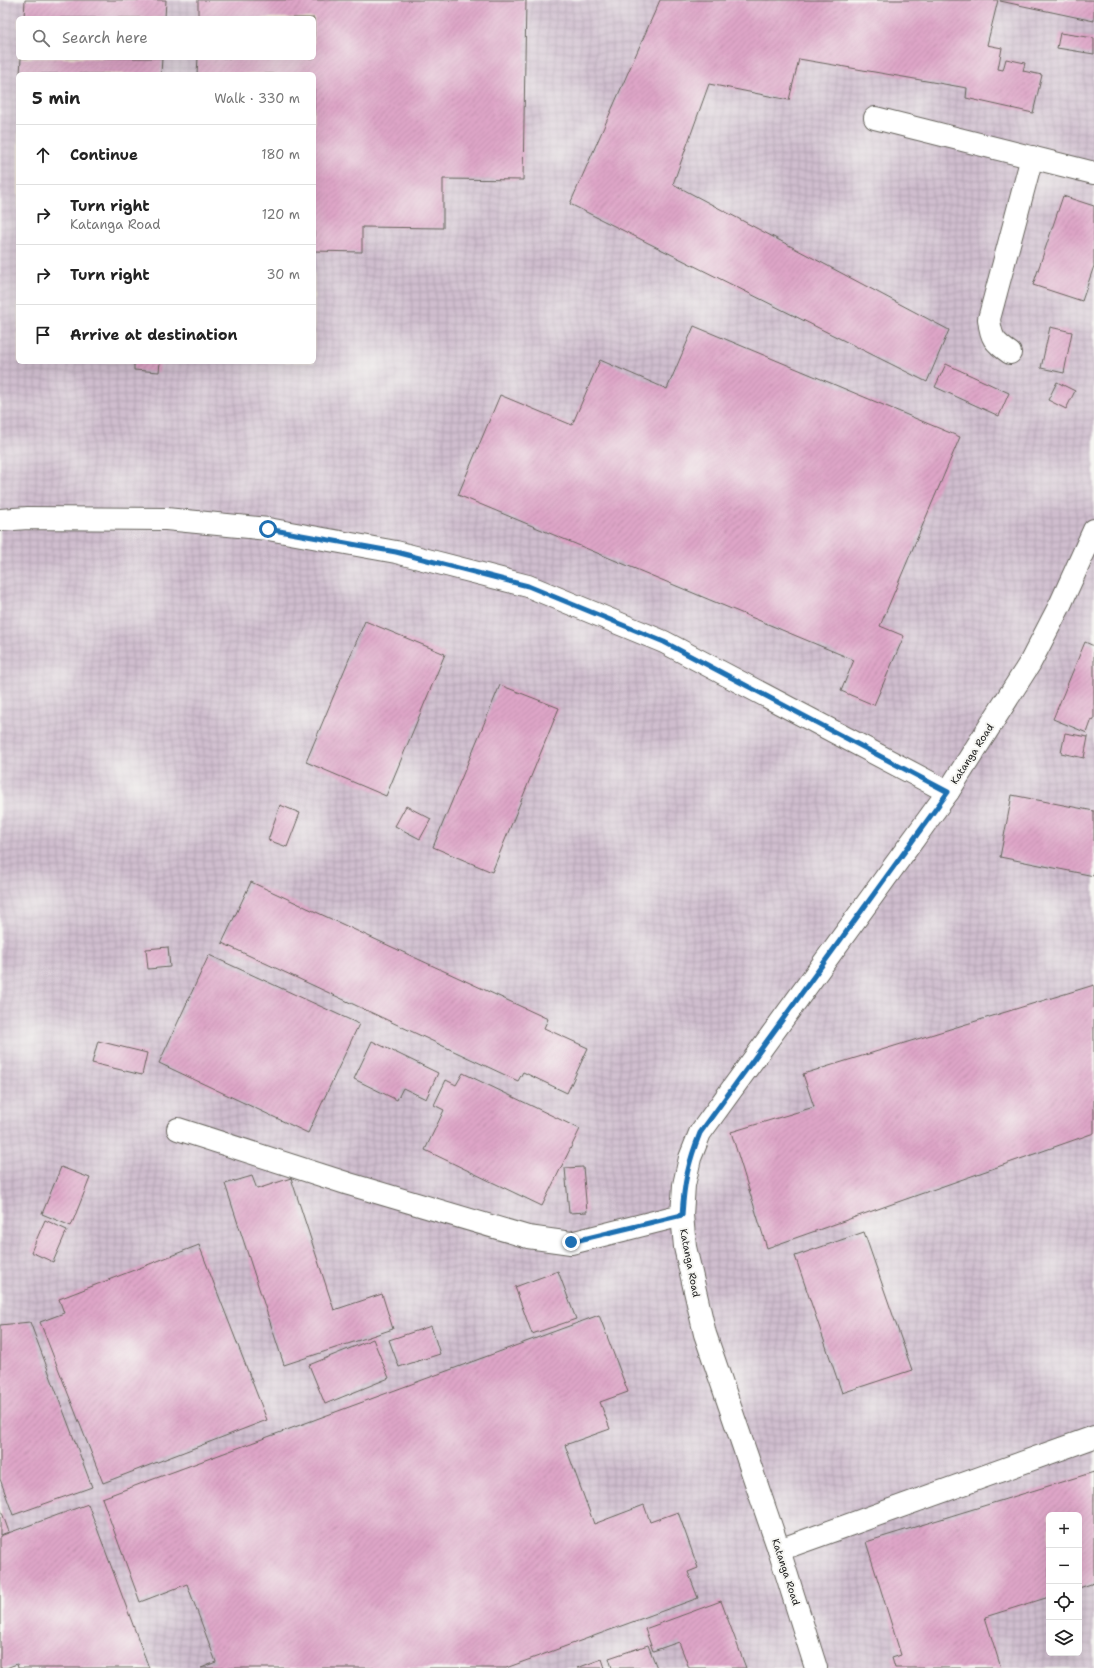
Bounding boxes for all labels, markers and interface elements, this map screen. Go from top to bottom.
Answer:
search box [16,16,316,60]
icon: search [30,27,52,49]
text: Search here [62,28,148,48]
text: 5 min [32,87,80,109]
text: Walk · 330 m [214,90,300,107]
icon: ahead [32,144,54,166]
text: Continue [70,145,138,165]
text: 180 m [261,146,300,163]
text: Turn right [70,196,150,216]
icon: right [32,204,54,226]
text: 120 m [262,206,300,223]
text: Katanga Road [70,216,160,233]
icon: right [32,264,54,286]
text: Turn right [70,265,150,285]
text: 30 m [266,266,300,283]
icon: arrive [32,324,54,346]
text: Arrive at destination [70,325,238,345]
route start [259,520,277,538]
street label: Katanga Road [948,721,997,787]
street label: Katanga Road [677,1228,703,1299]
route end [562,1233,580,1251]
map controls [1046,1512,1082,1656]
button: + [1046,1512,1082,1548]
street label: Katanga Road [769,1537,803,1608]
button: − [1046,1548,1082,1584]
button: locate [1046,1584,1082,1620]
button: layers [1046,1620,1082,1656]

